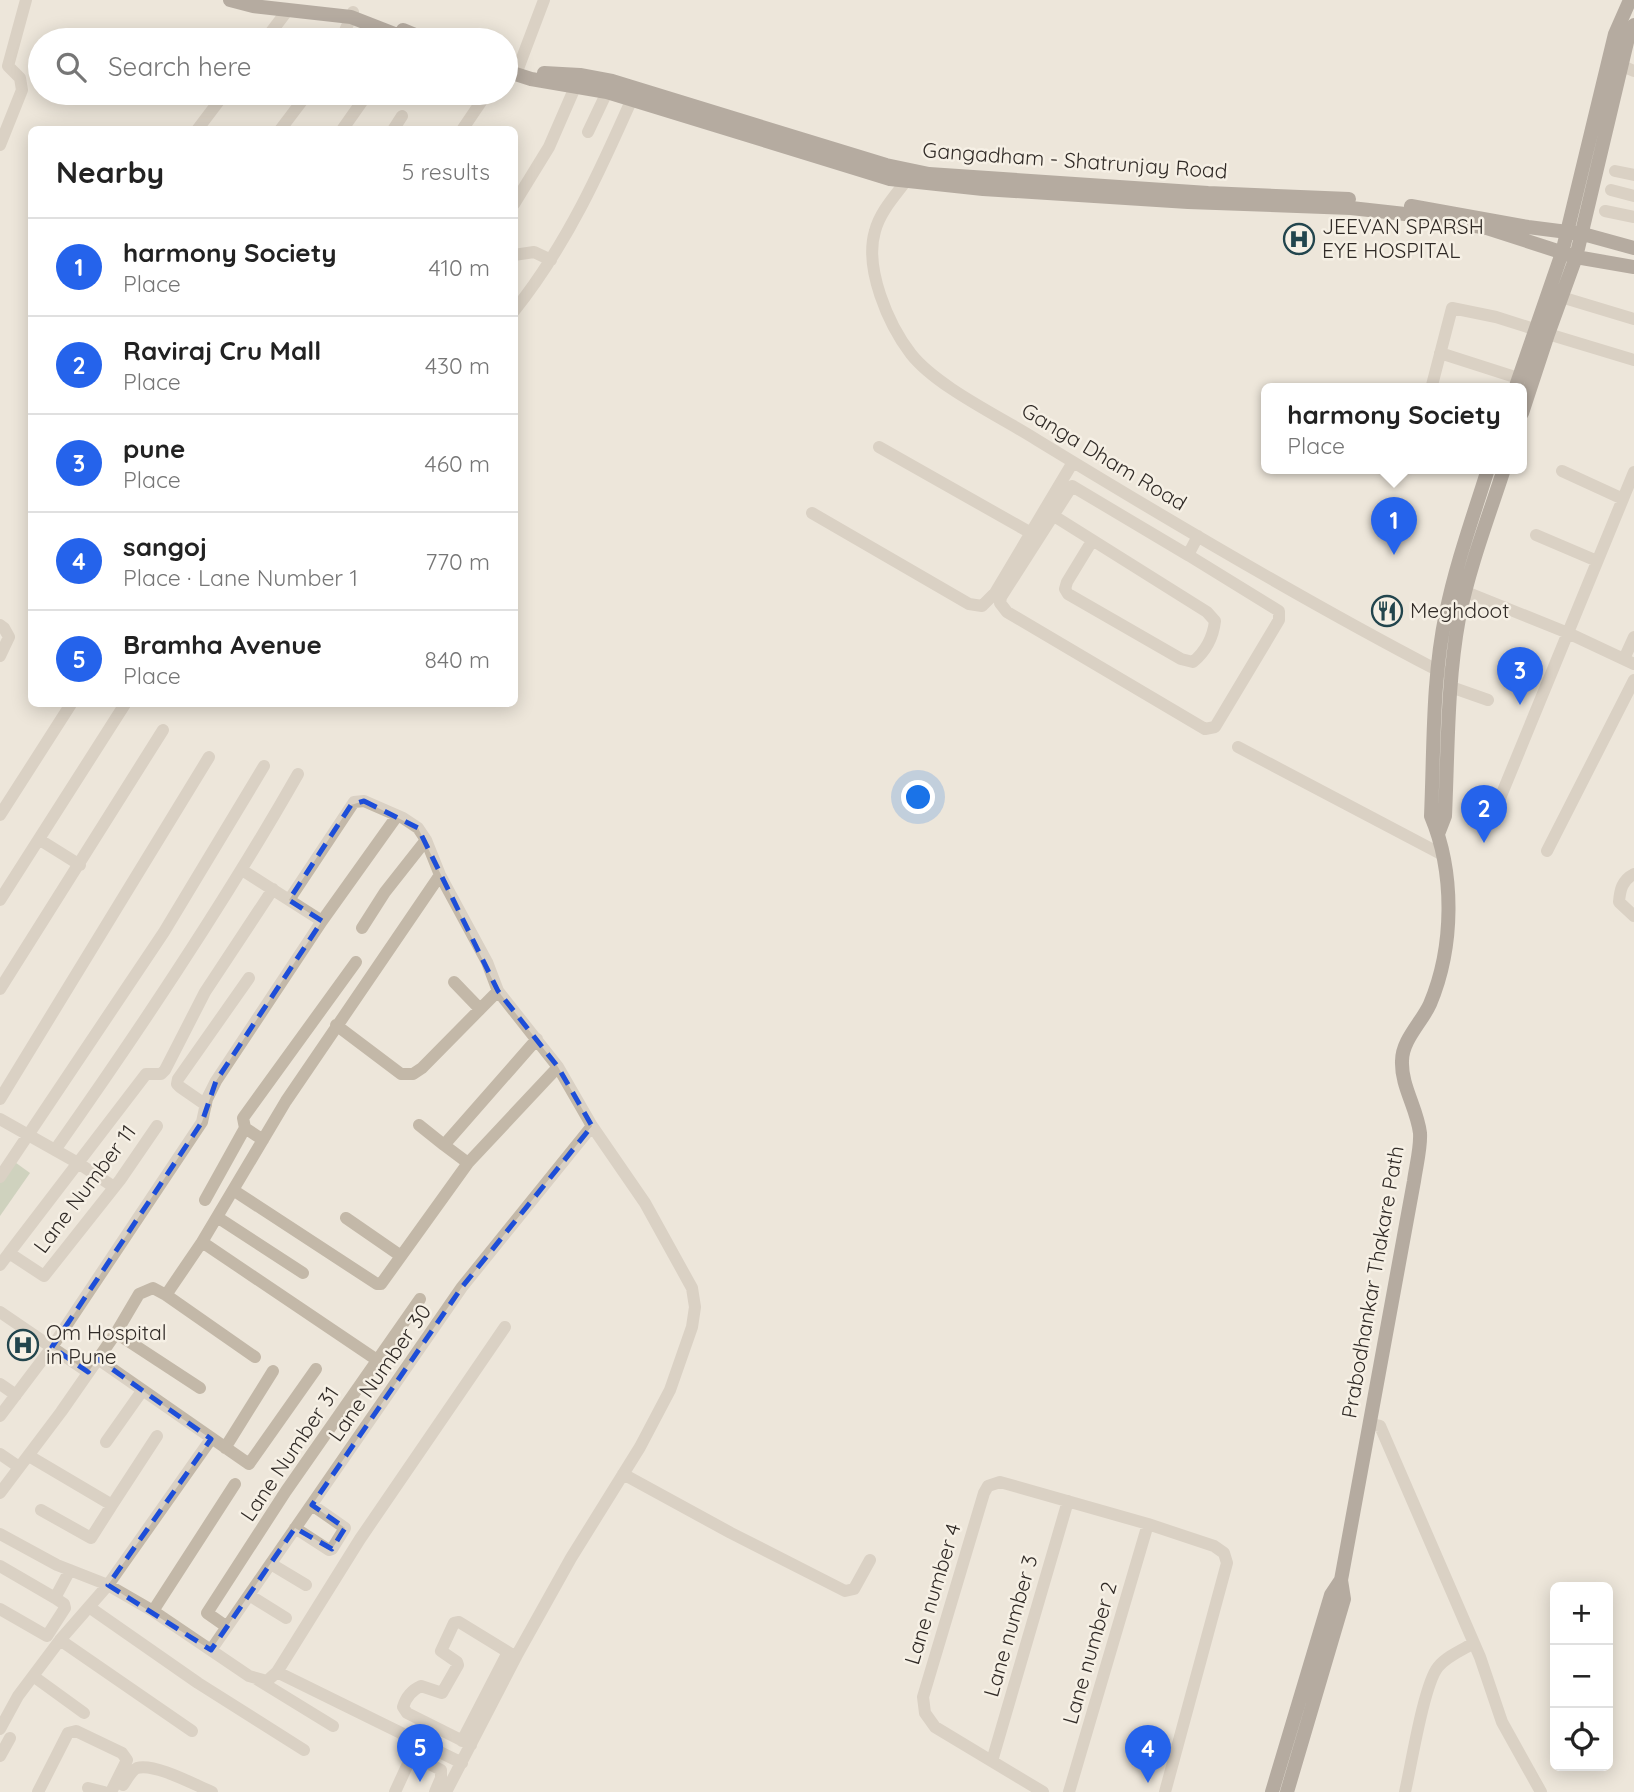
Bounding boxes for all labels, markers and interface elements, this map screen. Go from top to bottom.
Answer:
search box [28,28,518,105]
icon: search [52,48,90,86]
text: Search here [108,50,252,83]
street label: Gangadham - Shatrunjay Road [922,136,1228,184]
text: Nearby [56,153,164,191]
text: 5 results [402,157,490,186]
place label: JEEVAN SPARSH EYE HOSPITAL [1322,213,1484,263]
hospital icon: JEEVAN SPARSH EYE HOSPITAL [1282,222,1316,256]
text: harmony Society [123,236,337,269]
text: 1 [75,253,83,282]
text: 410 m [429,253,490,282]
text: Place [123,269,181,298]
text: Raviraj Cru Mall [123,334,321,367]
text: 2 [72,351,86,380]
text: 430 m [425,351,490,380]
text: Place [123,367,181,396]
popup [1261,383,1527,474]
street label: Ganga Dham Road [1017,397,1192,516]
text: harmony Society [1287,398,1501,431]
text: Place [1287,431,1345,460]
text: pune [123,432,185,465]
text: 3 [73,449,85,478]
text: 460 m [425,449,490,478]
text: Place [123,465,181,494]
pin: 1 [1371,497,1417,555]
text: sangoj [123,530,207,563]
text: 4 [72,547,86,576]
text: 770 m [425,547,490,576]
text: Place · Lane Number 1 [123,563,358,592]
restaurant icon: Meghdoot [1370,594,1404,628]
place label: Meghdoot [1410,597,1509,623]
text: Bramha Avenue [123,628,322,661]
text: 5 [72,645,86,674]
text: 840 m [425,645,490,674]
pin: 3 [1497,647,1543,705]
text: Place [123,661,181,690]
your location [901,780,935,814]
pin: 2 [1461,785,1507,843]
street label: Lane Number 11 [27,1119,141,1258]
street label: Prabodhankar Thakare Path [1335,1144,1409,1420]
street label: Lane Number 30 [322,1299,436,1446]
place label: Om Hospital in Pune [46,1319,167,1369]
hospital icon: Om Hospital in Pune [6,1328,40,1362]
street label: Lane Number 31 [234,1381,344,1526]
street label: Lane number 4 [898,1520,966,1667]
street label: Lane number 3 [977,1552,1043,1700]
street label: Lane number 2 [1056,1579,1122,1727]
map controls [1550,1582,1613,1771]
button: + [1550,1582,1613,1645]
button: − [1550,1645,1613,1708]
button: locate [1550,1708,1613,1771]
pin: 5 [397,1724,443,1782]
pin: 4 [1125,1725,1171,1783]

